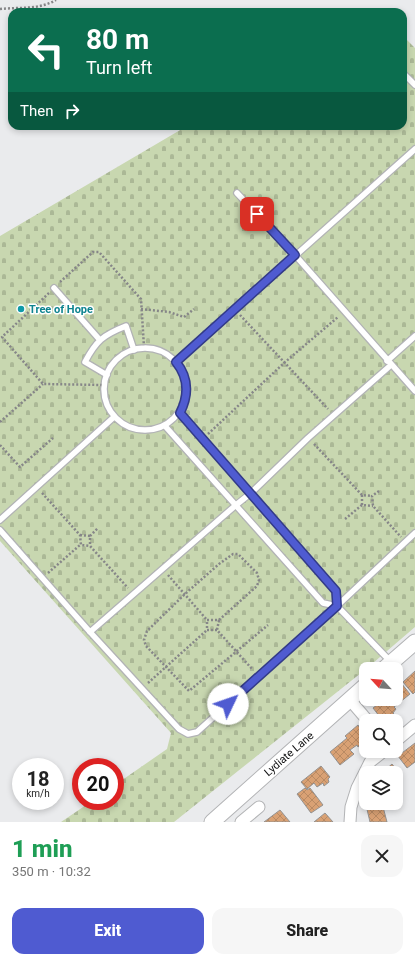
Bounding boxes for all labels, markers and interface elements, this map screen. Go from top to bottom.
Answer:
text: 80 m [86,23,149,56]
icon: left [20,24,72,76]
text: Turn left [86,57,152,78]
icon: right [61,100,83,122]
text: Then [20,102,53,120]
pin [240,197,274,231]
icon: arrive [246,203,268,225]
place label: Tree of Hope [29,303,93,316]
marker: Tree of Hope [16,304,26,314]
north arrow [359,662,403,706]
map controls [359,662,403,810]
position arrow [207,683,249,725]
button: search [359,714,403,758]
street label: Lydiate Lane [262,729,316,779]
speed limit sign: 20 [72,758,124,810]
button: layers [359,766,403,810]
text: 18 [27,767,49,791]
text: km/h [26,788,50,799]
text: 1 min [12,835,73,863]
button: close [361,835,403,877]
text: 350 m · 10:32 [12,864,91,879]
button: Exit [12,908,204,954]
button: Share [212,908,403,954]

